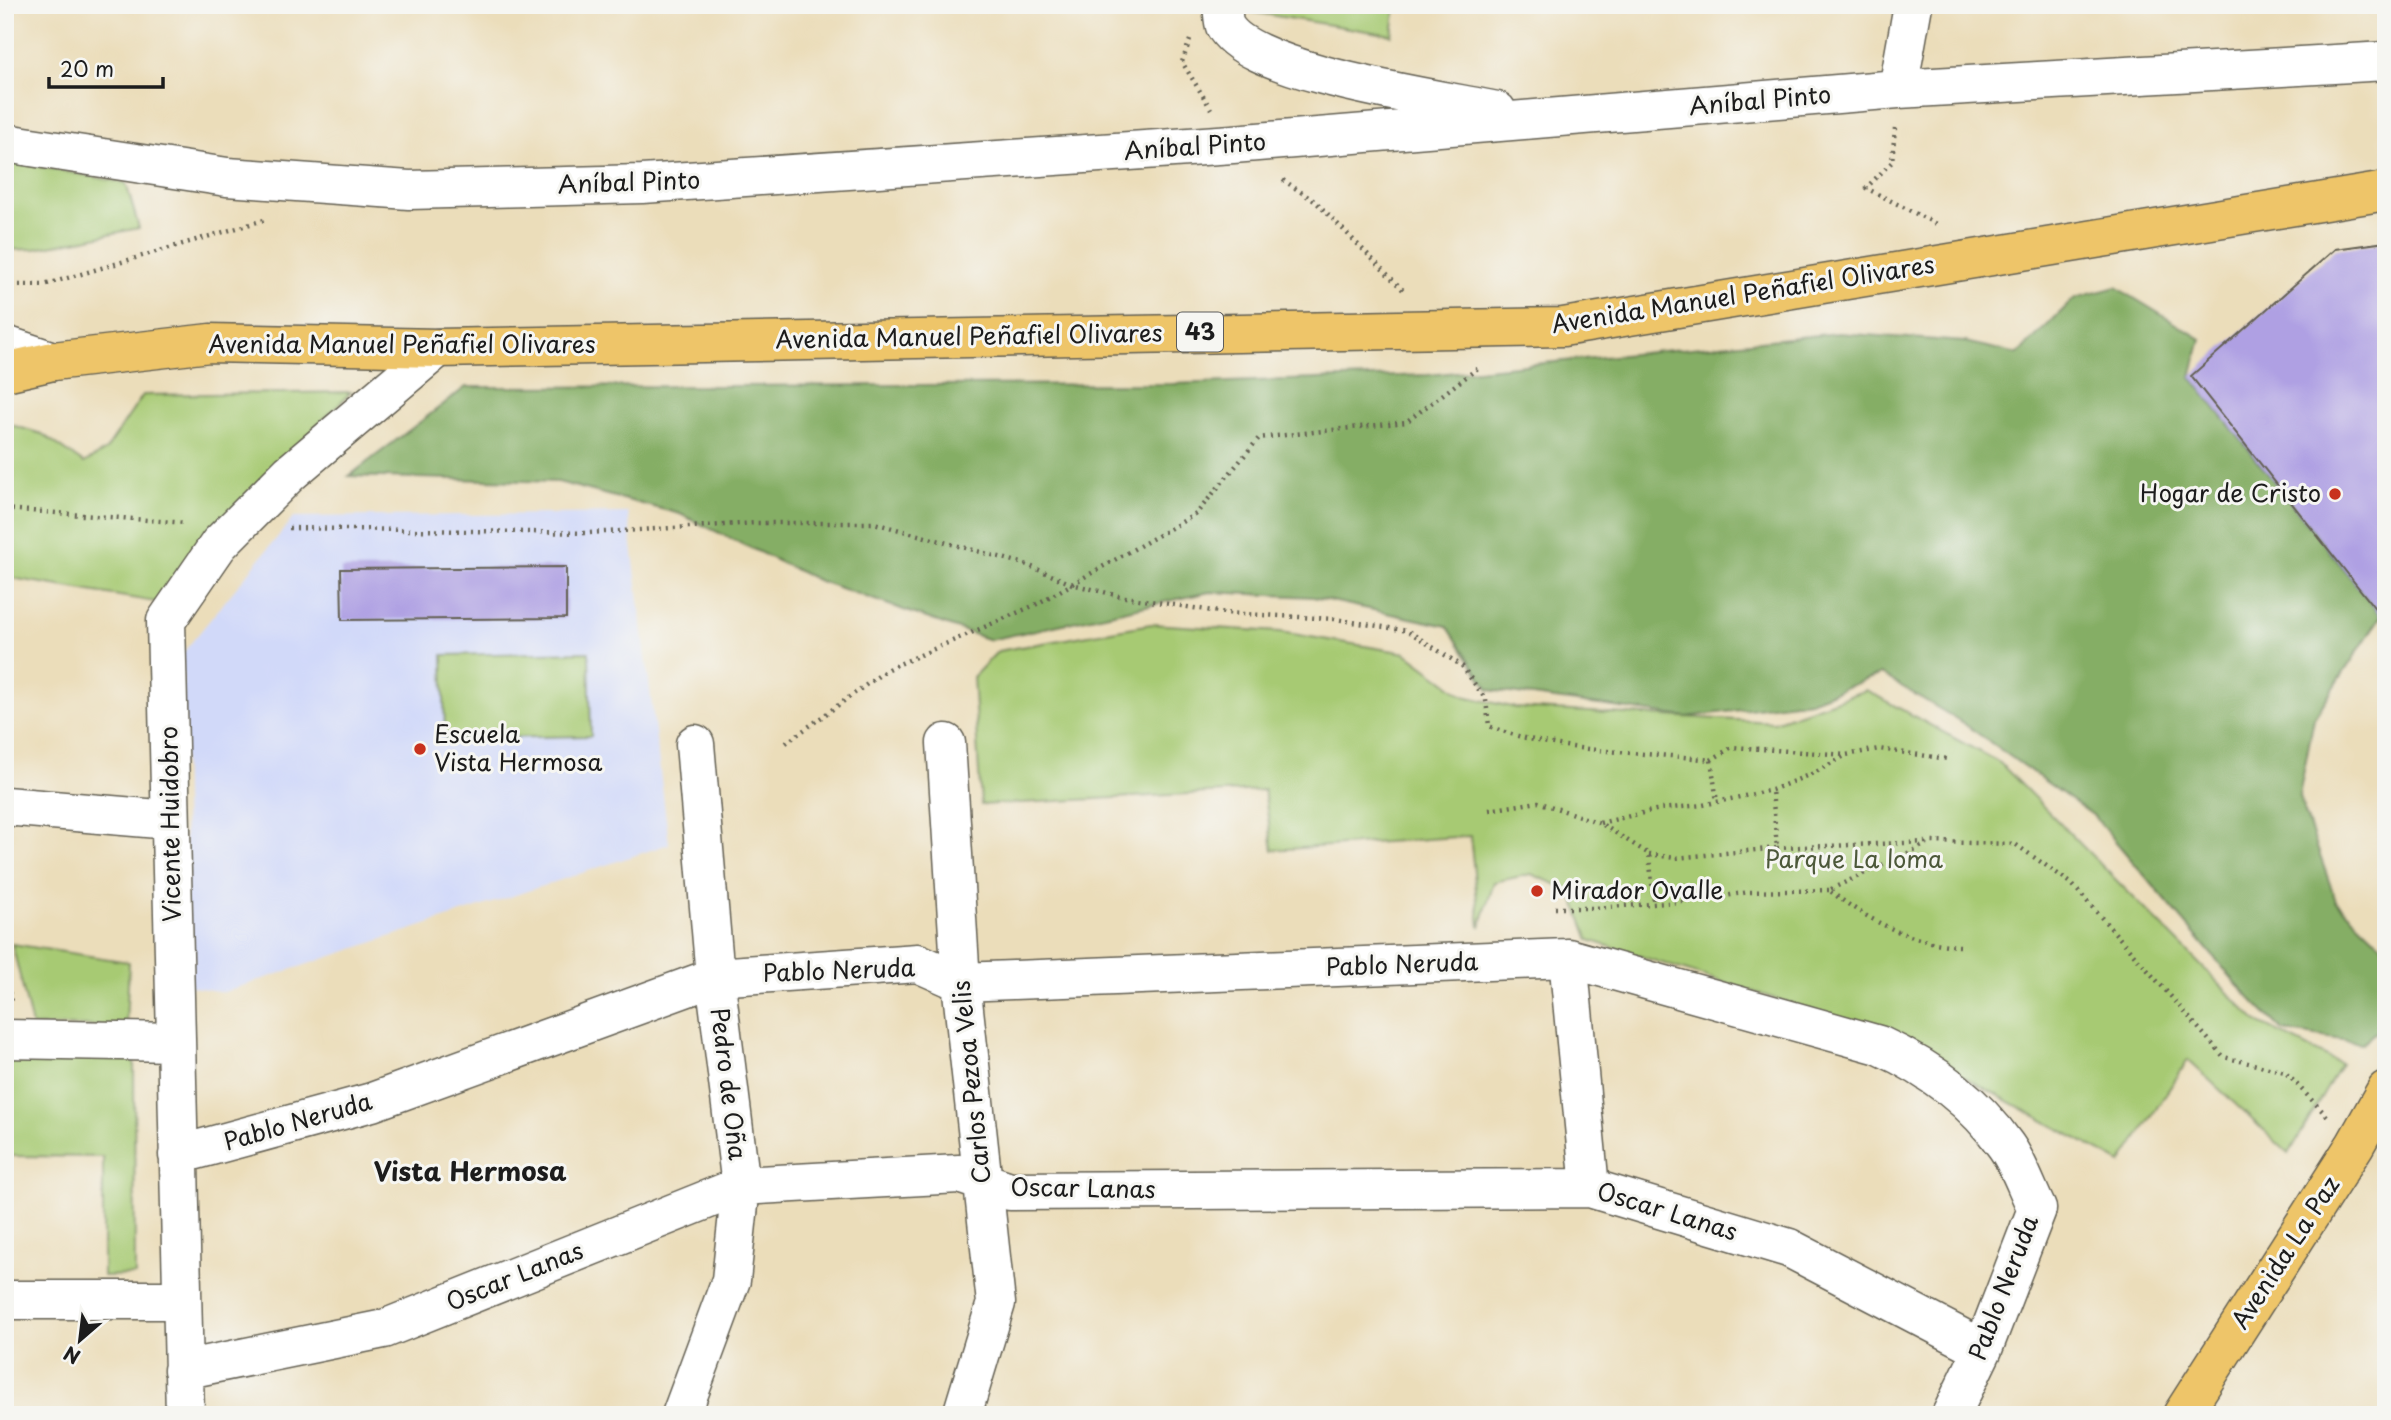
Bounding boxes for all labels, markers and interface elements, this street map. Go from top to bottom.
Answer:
scale bar [49,46,163,90]
text: 20 m [60,52,114,84]
street label: Aníbal Pinto [1687,75,1832,123]
street label: Aníbal Pinto [1123,122,1267,168]
street label: Aníbal Pinto [557,161,701,201]
street label: Avenida Manuel Peñafiel Olivares [1549,245,1937,341]
road number: 43 [1177,312,1223,352]
street label: Avenida Manuel Peñafiel Olivares [775,314,1163,356]
street label: Avenida Manuel Peñafiel Olivares [208,325,596,361]
place label: Hogar de Cristo [2140,474,2321,510]
marker: Hogar de Cristo [2327,486,2343,502]
place label: Escuela Vista Hermosa [434,715,603,779]
street label: Vicente Huidobro [149,726,189,922]
marker: Escuela Vista Hermosa [412,741,428,757]
park label: Parque La loma [1765,840,1943,876]
place label: Mirador Ovalle [1551,871,1723,907]
marker: Mirador Ovalle [1529,883,1545,899]
street label: Pablo Neruda [1325,942,1479,984]
street label: Pablo Neruda [762,948,916,990]
street label: Carlos Pezoa Velis [941,979,999,1186]
street label: Pedro de Oña [703,1006,757,1162]
street label: Pablo Neruda [219,1082,376,1158]
district label: Vista Hermosa [374,1151,567,1190]
street label: Oscar Lanas [1010,1168,1156,1206]
street label: Avenida La Paz [2221,1168,2347,1335]
street label: Oscar Lanas [1593,1172,1742,1249]
street label: Pablo Neruda [1958,1209,2046,1365]
street label: Oscar Lanas [440,1231,588,1319]
north arrow [46,1304,116,1374]
text: N [58,1340,85,1372]

